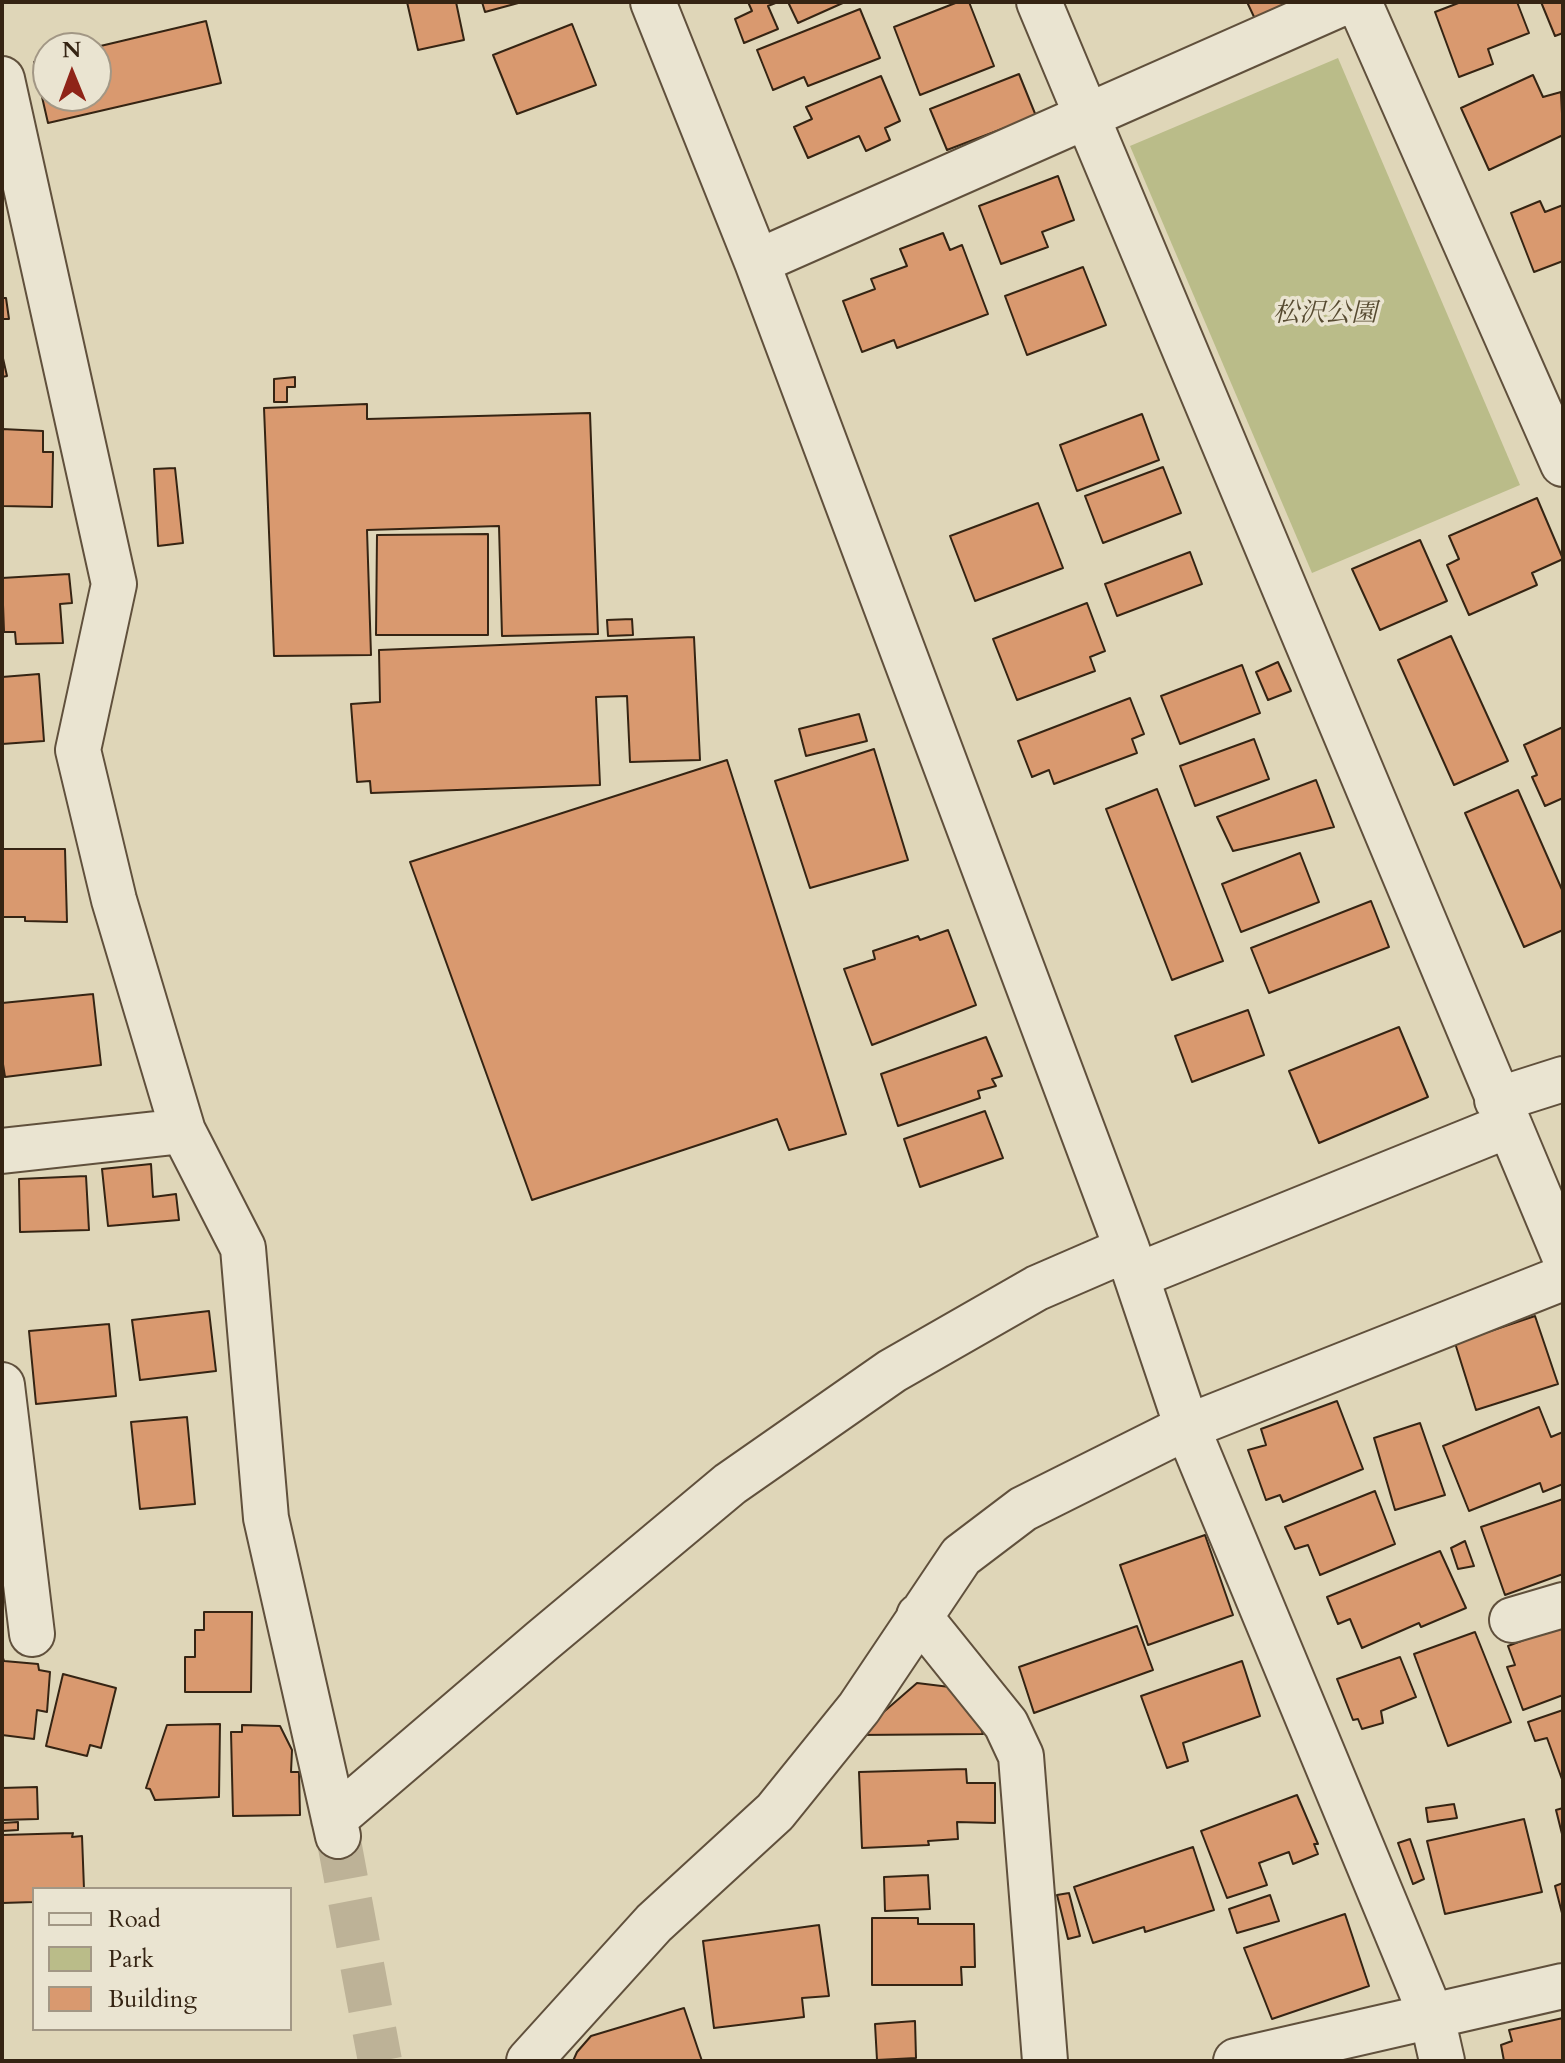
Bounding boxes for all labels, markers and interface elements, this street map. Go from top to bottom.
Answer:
north arrow [32,32,112,112]
text: N [62,35,81,65]
park label: 松沢公園 [1273,299,1377,331]
legend [32,1887,292,2031]
text: Road [108,1903,161,1936]
text: Park [108,1943,154,1976]
text: Building [108,1983,197,2016]

